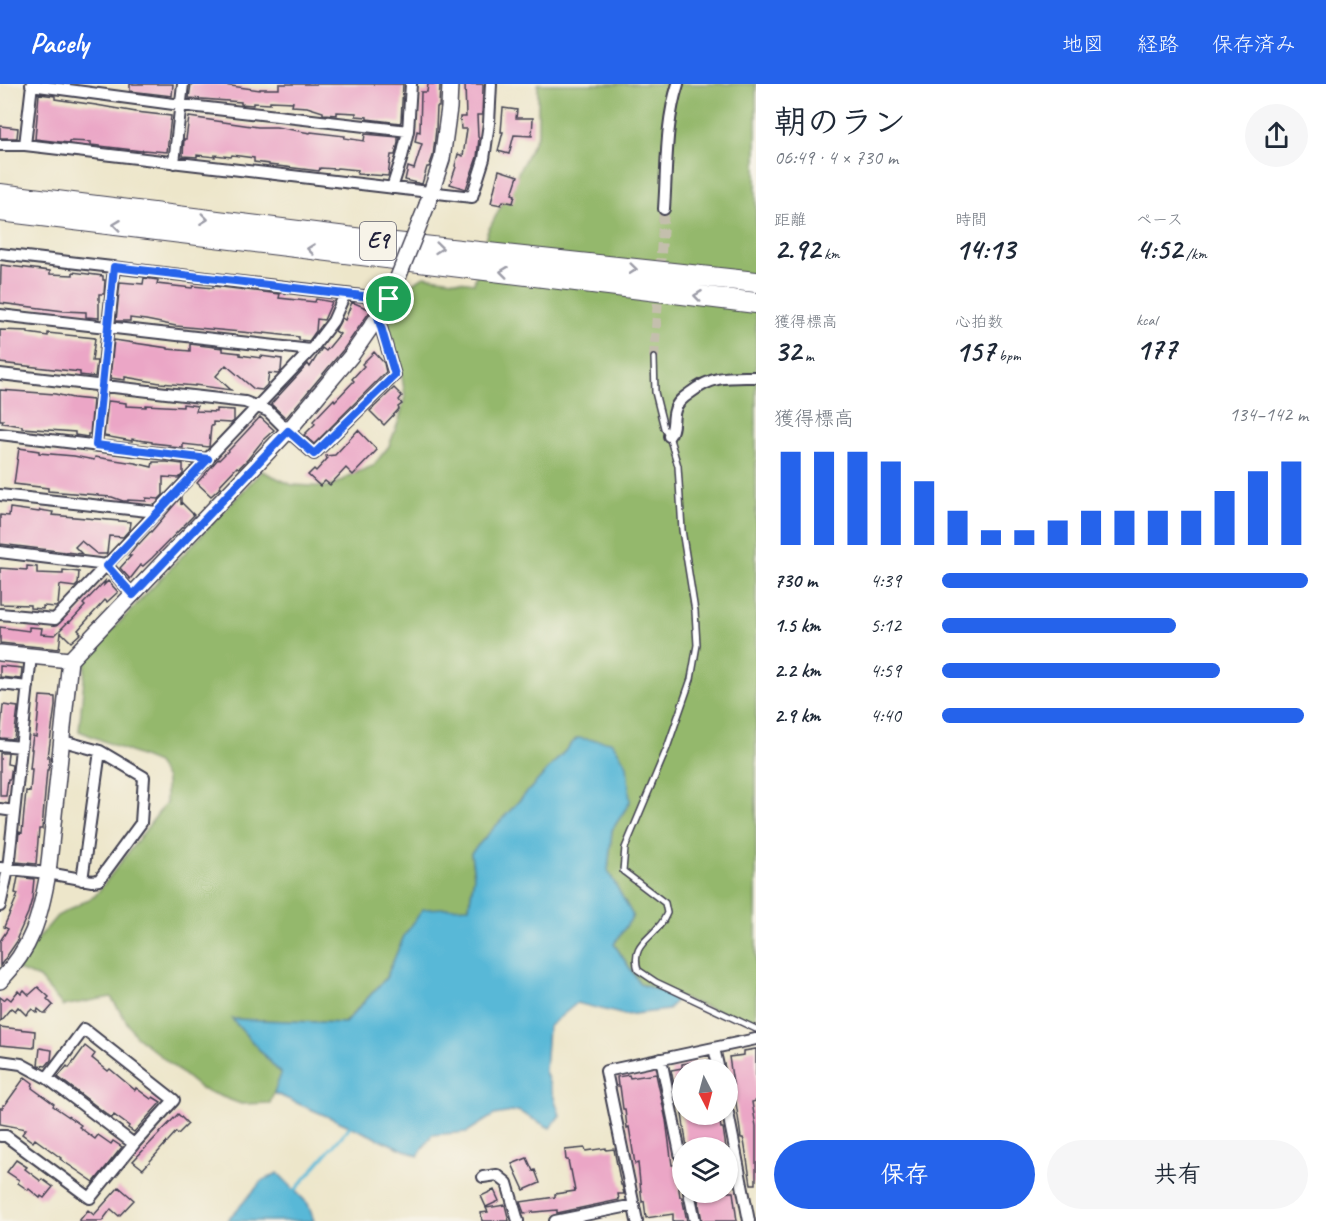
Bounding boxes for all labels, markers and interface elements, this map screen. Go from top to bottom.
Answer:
text: Pacely [30,25,89,60]
text: 地図 [1062,31,1104,57]
text: 経路 [1137,31,1179,57]
text: 保存済み [1212,31,1296,57]
text: 朝のラン [774,101,906,143]
button: share [1245,104,1308,167]
text: 06:49 · 4 × 730 m [774,145,898,170]
text: 距離 [774,210,806,230]
text: 時間 [955,210,987,230]
text: ペース [1136,210,1183,230]
one-way arrow [199,213,208,225]
one-way arrow [113,219,122,232]
road number: E9 [360,222,396,260]
text: 2.92 [774,230,820,268]
text: 14:13 [955,230,1015,268]
text: 4:52 [1136,230,1182,268]
one-way arrow [435,241,444,254]
one-way arrow [306,243,315,255]
text: km [820,244,840,264]
text: /km [1182,244,1207,264]
one-way arrow [628,262,638,275]
one-way arrow [500,266,509,279]
pin [363,273,414,324]
icon: arrive [372,282,405,315]
one-way arrow [693,290,703,302]
text: kcal [1136,310,1157,330]
text: 獲得標高 [774,312,838,332]
text: 心拍数 [955,312,1003,332]
text: 177 [1136,330,1176,368]
text: 32 [774,332,801,370]
text: 157 [955,332,995,370]
text: m [801,346,814,366]
text: bpm [995,346,1021,366]
text: 134–142 m [1229,402,1308,427]
text: 獲得標高 [774,406,854,431]
text: 730 m [774,568,817,593]
text: 4:39 [870,568,901,593]
text: 1.5 km [774,613,820,638]
text: 5:12 [870,613,901,638]
text: 2.2 km [774,658,821,683]
text: 4:59 [870,658,901,683]
text: 2.9 km [774,703,820,728]
text: 4:40 [870,703,901,728]
north arrow [672,1059,738,1125]
map controls [672,1059,738,1203]
button: layers [672,1137,738,1203]
button: 保存 [774,1140,1035,1209]
button: 共有 [1047,1140,1308,1209]

